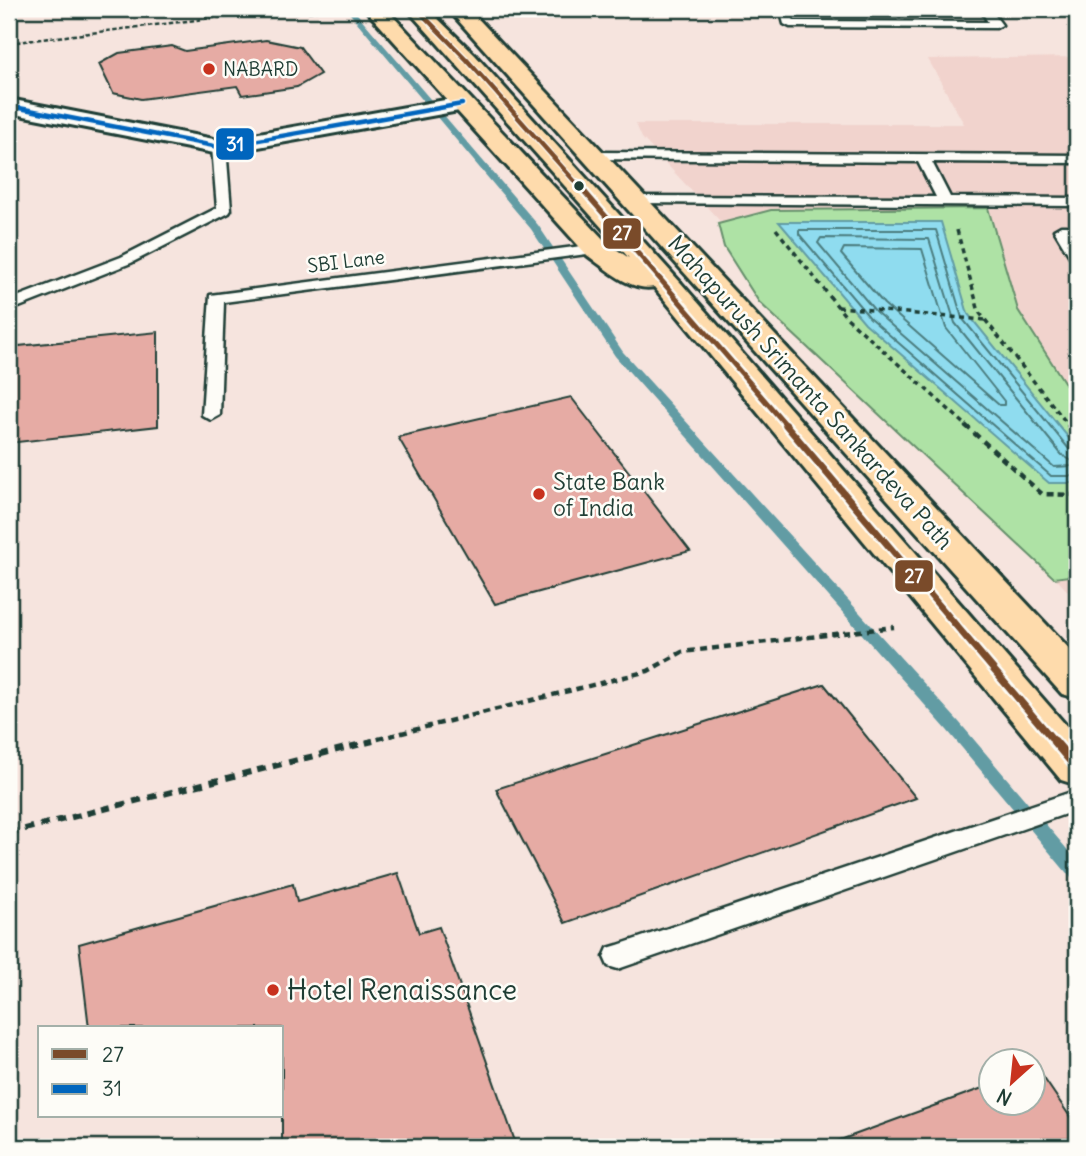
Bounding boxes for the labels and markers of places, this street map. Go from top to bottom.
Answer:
place label: NABARD [223,57,299,81]
marker: NABARD [201,61,217,77]
unlabelled marker [572,179,586,193]
place label: State Bank of India [553,467,665,522]
marker: State Bank of India [531,486,547,502]
place label: Hotel Renaissance [287,972,517,1008]
marker: Hotel Renaissance [265,982,281,998]

